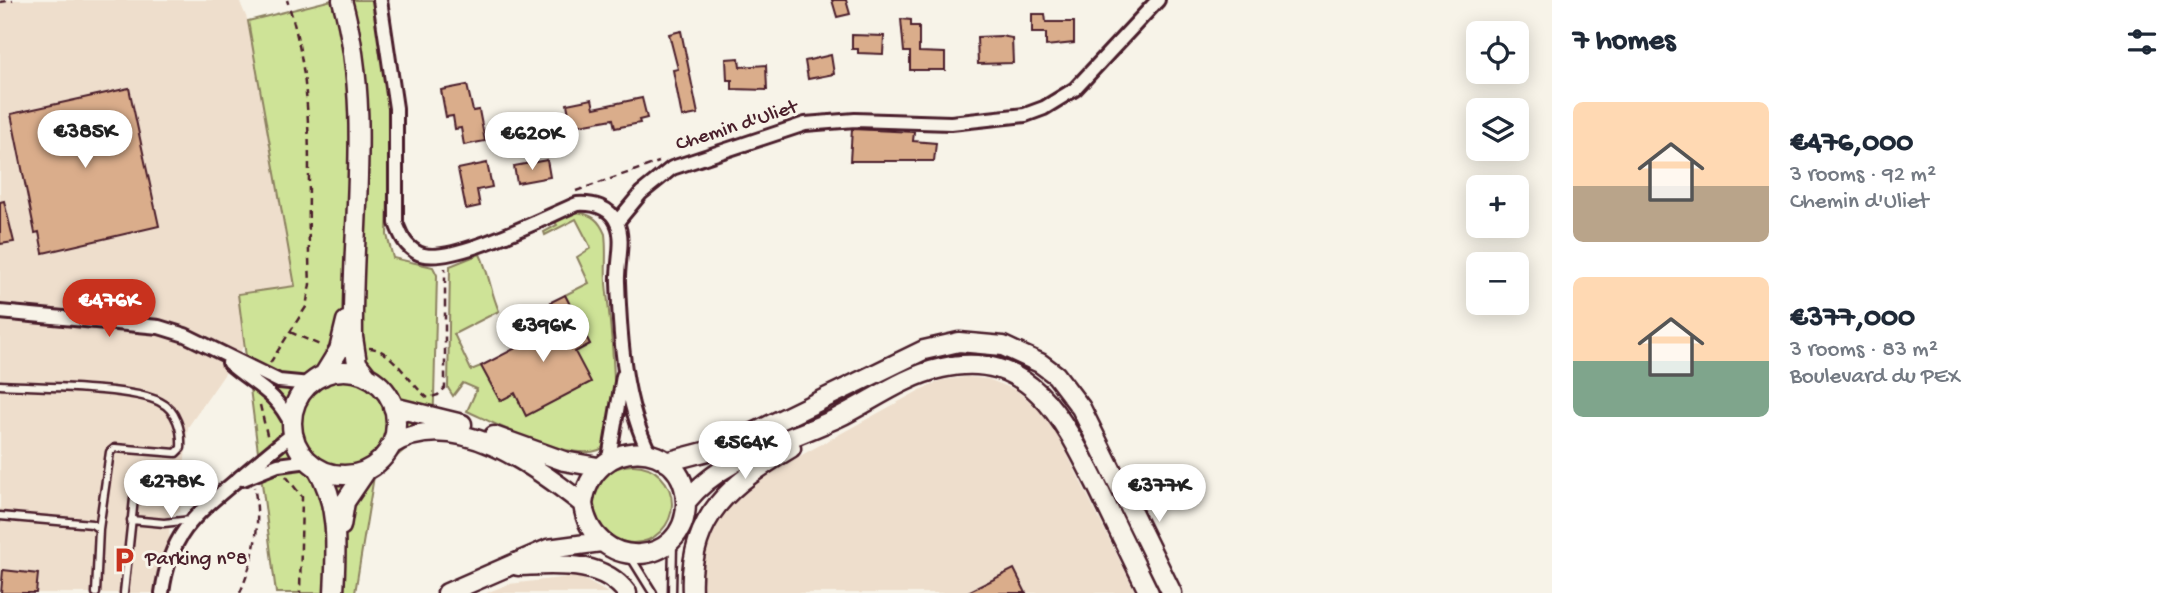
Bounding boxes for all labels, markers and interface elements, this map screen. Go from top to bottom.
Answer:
map controls [1466,21,1529,315]
button: locate [1466,21,1529,84]
icon: filters [2123,23,2161,61]
text: 7 homes [1573,25,1675,60]
street label: Chemin d'Uliet [673,95,803,158]
button: layers [1466,98,1529,161]
pin: €385K [36,110,134,170]
pin: €620K [483,113,581,172]
text: €385K [54,119,117,146]
text: €620K [501,121,563,148]
text: €476,000 [1790,127,1913,162]
icon: home [1629,130,1713,214]
text: 3 rooms · 92 m² [1790,162,1936,189]
button: + [1466,175,1529,238]
text: Chemin d'Uliet [1790,189,1928,216]
button: − [1466,252,1529,315]
pin: €476K [60,280,158,339]
text: €476K [79,288,139,315]
text: €377,000 [1790,302,1915,337]
pin: €396K [494,304,592,364]
icon: home [1629,305,1713,389]
text: €396K [512,313,574,340]
text: 3 rooms · 83 m² [1790,337,1938,364]
text: Boulevard du PEX [1790,364,1960,391]
pin: €564K [696,421,794,481]
text: €564K [715,430,776,457]
pin: €278K [122,461,220,520]
pin: €377K [1110,464,1208,524]
text: €278K [140,469,202,496]
text: €377K [1128,473,1190,500]
parking icon: Parking n°8 [109,545,139,575]
place label: Parking n°8 [144,548,247,573]

